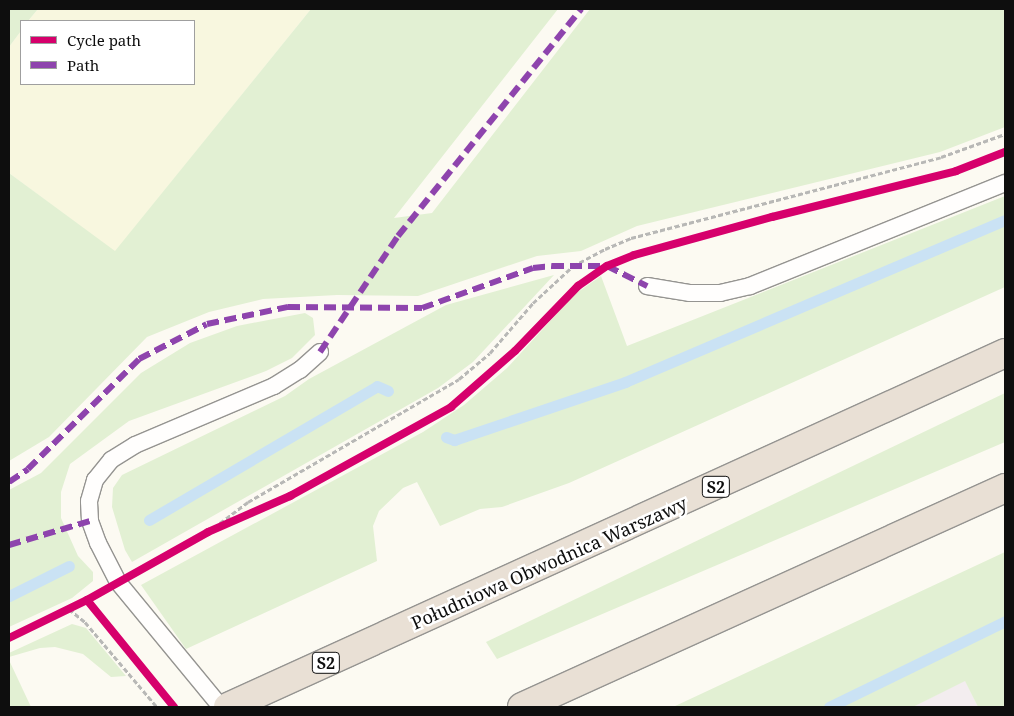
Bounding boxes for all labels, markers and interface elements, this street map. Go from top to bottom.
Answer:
legend [20,20,195,85]
text: Cycle path [67,30,141,50]
text: Path [67,55,99,75]
road number: S2 [701,474,731,501]
street label: Południowa Obwodnica Warszawy [408,492,690,634]
road number: S2 [311,650,341,676]

